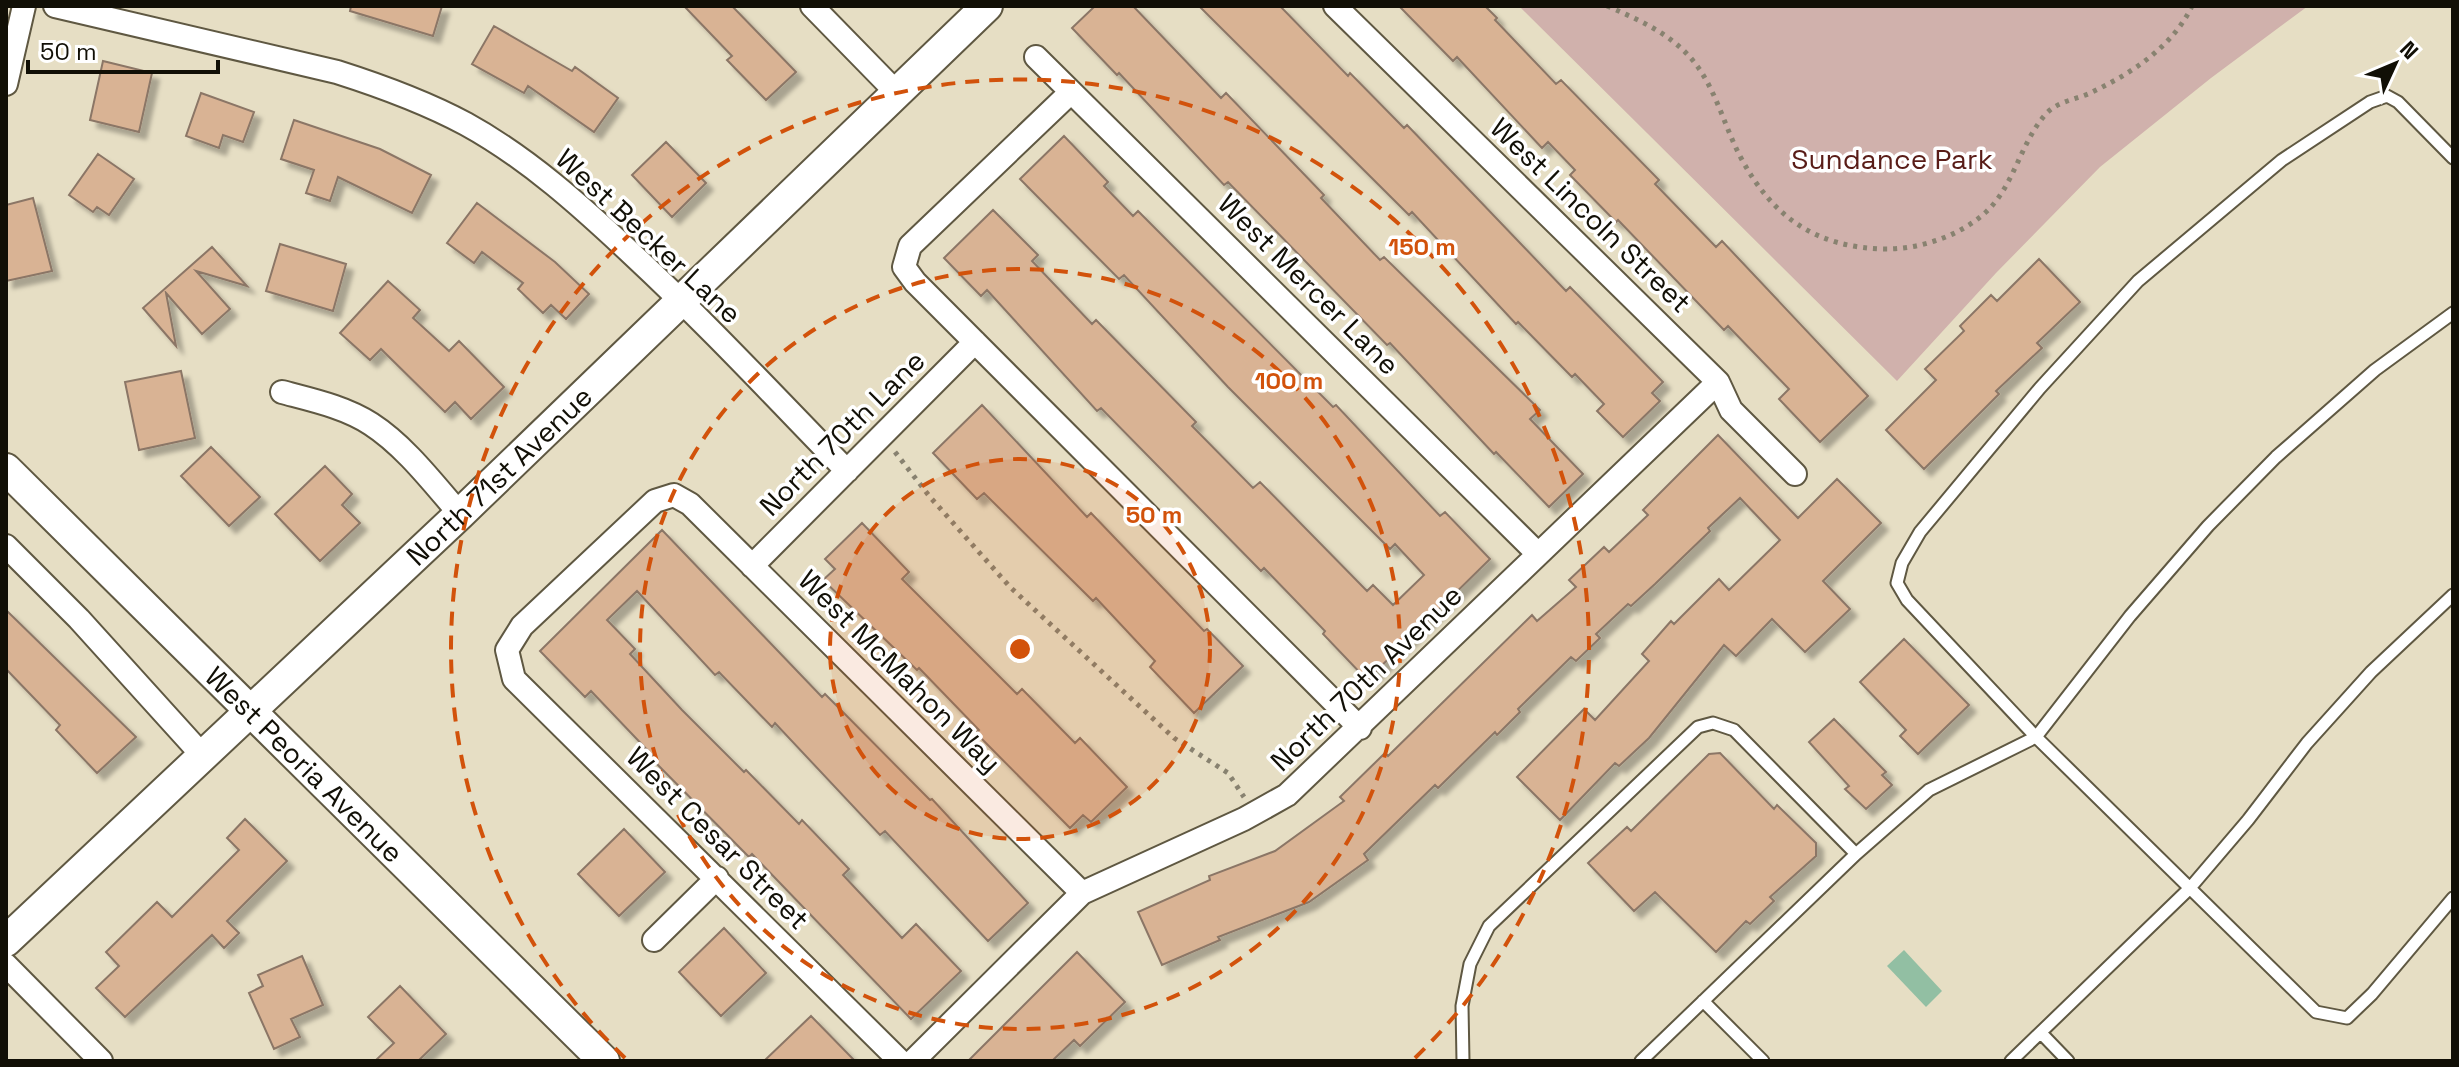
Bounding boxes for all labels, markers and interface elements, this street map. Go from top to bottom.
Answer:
scale bar [28,24,218,74]
north arrow [2355,24,2435,104]
text: N [2394,35,2425,65]
text: 50 m [40,36,97,67]
street label: West Lincoln Street [1483,110,1699,320]
street label: West Becker Lane [549,141,749,331]
park label: Sundance Park [1791,141,1993,177]
street label: West Mercer Lane [1211,186,1407,382]
text: 150 m [1388,231,1456,262]
street label: North 70th Lane [752,343,932,523]
text: 100 m [1255,365,1323,396]
street label: North 71st Avenue [399,378,600,573]
text: 50 m [1126,499,1182,530]
street label: West McMahon Way [791,562,1009,780]
street label: North 70th Avenue [1263,577,1469,779]
centre of rings [1006,635,1034,663]
street label: West Peoria Avenue [198,659,411,870]
street label: West Cesar Street [619,739,817,937]

